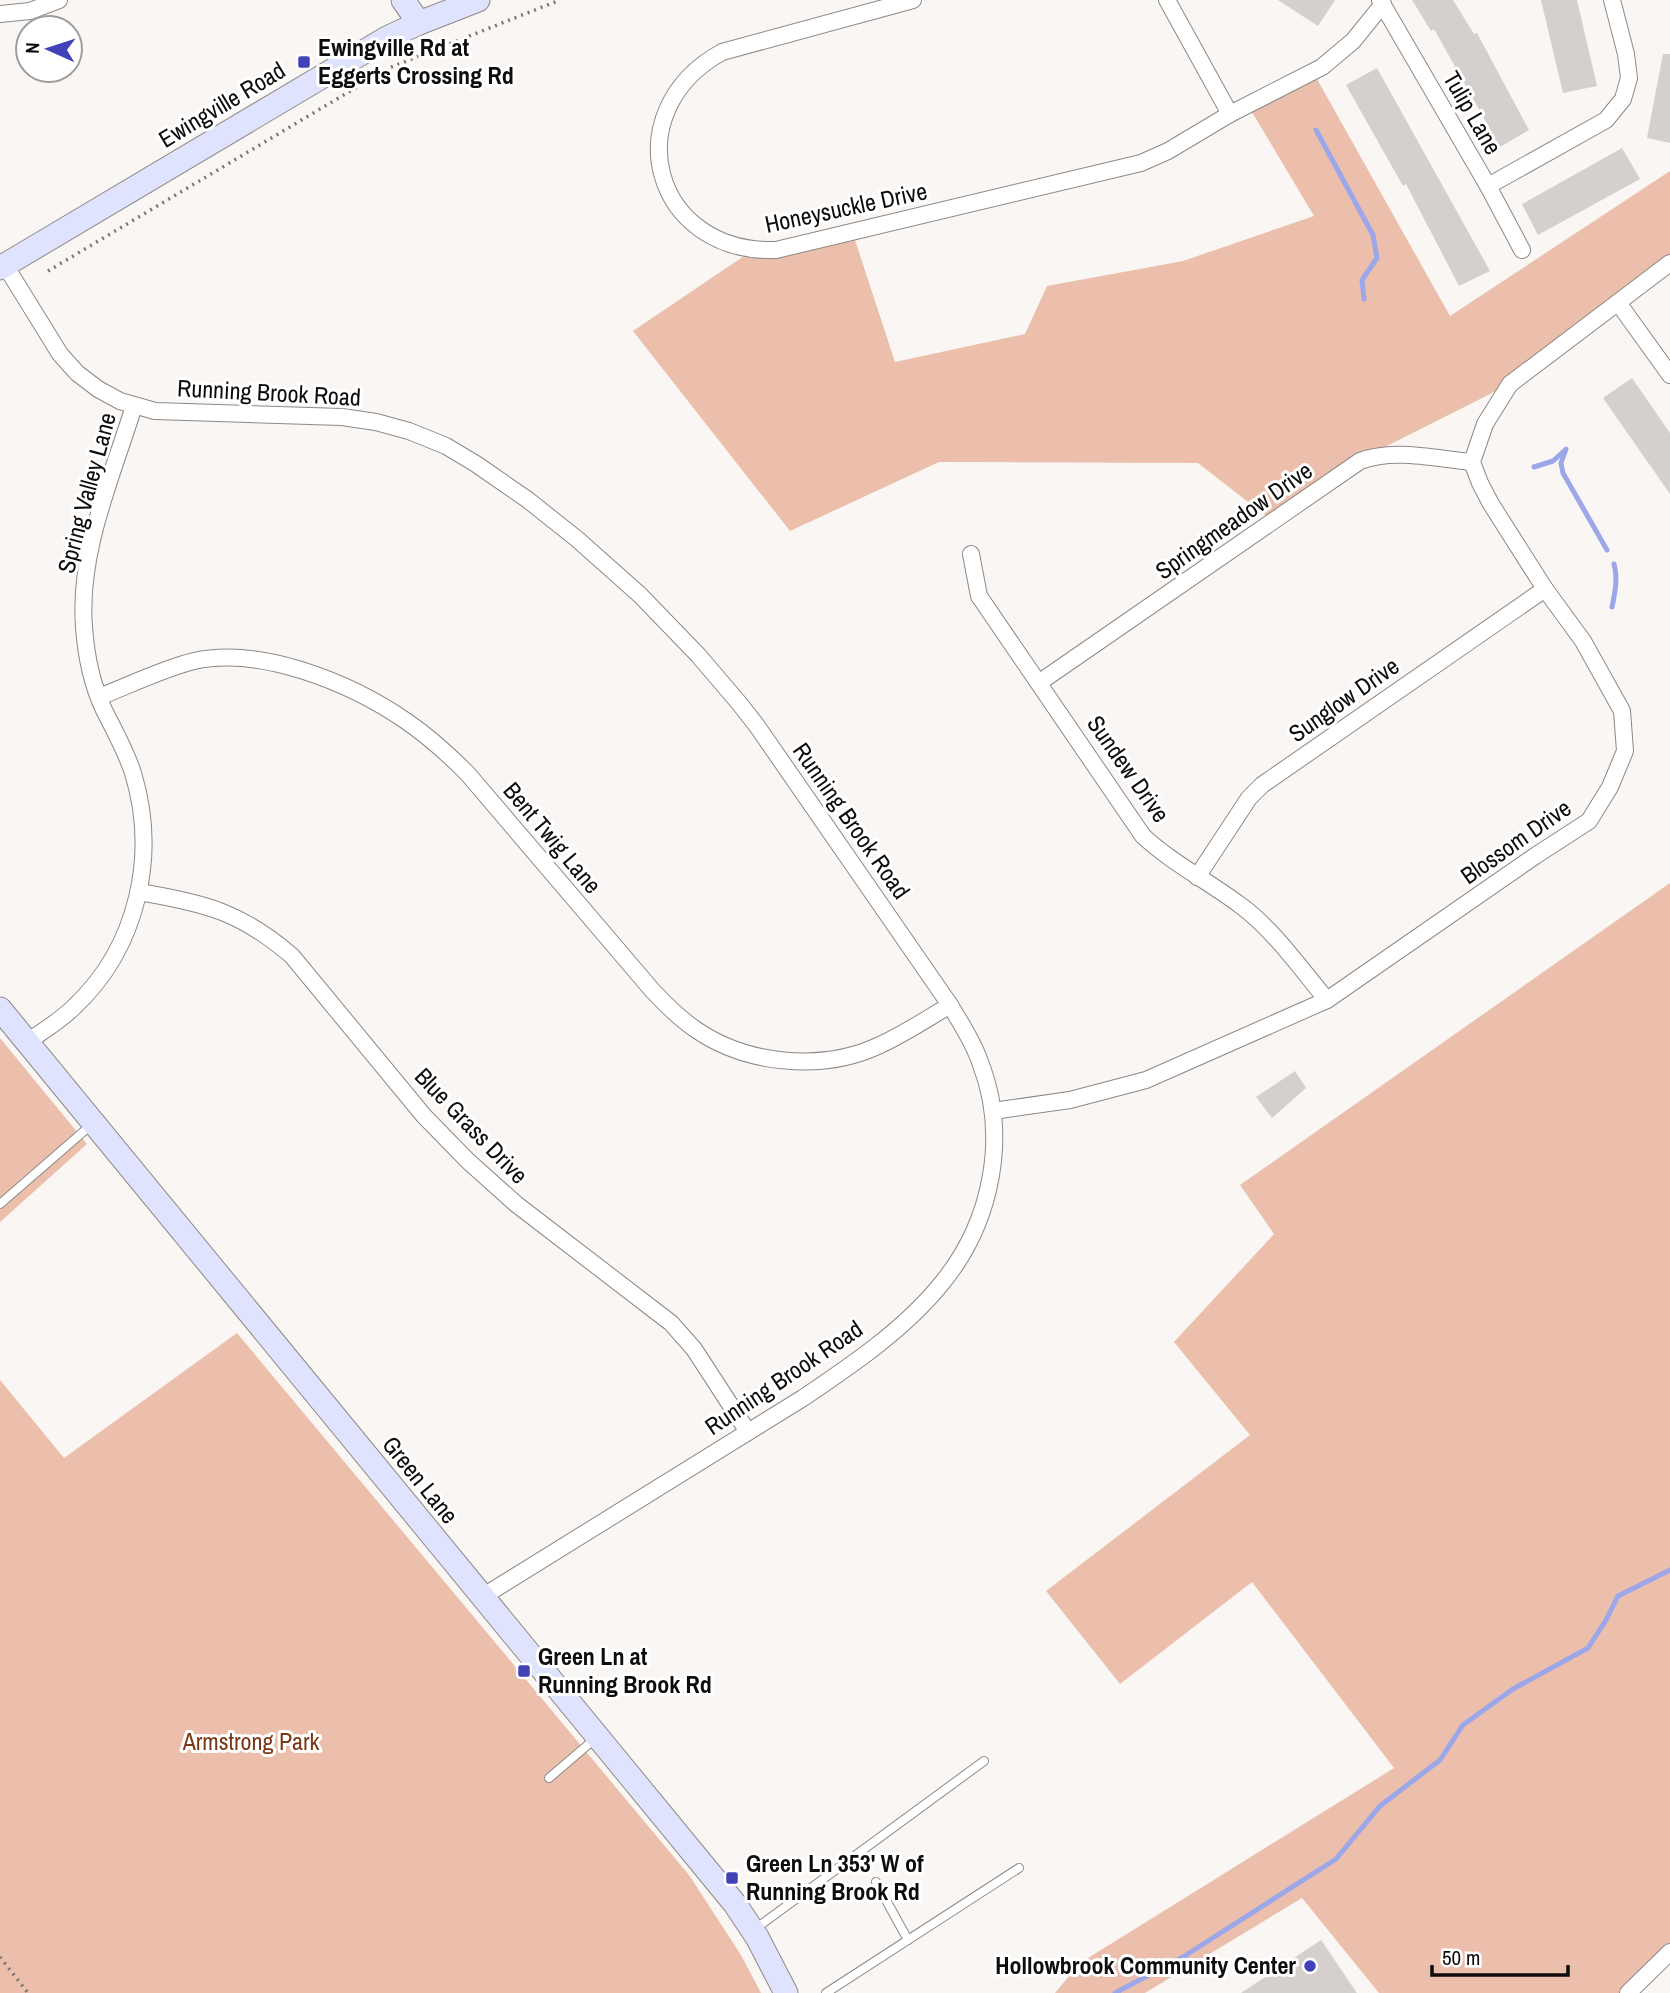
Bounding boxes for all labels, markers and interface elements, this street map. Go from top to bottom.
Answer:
north arrow [14,14,84,84]
place label: Ewingville Rd at Eggerts Crossing Rd [318,31,514,91]
text: N [19,42,45,54]
street label: Ewingville Road [152,54,291,154]
marker: Ewingville Rd at Eggerts Crossing Rd [296,54,312,70]
street label: Tulip Lane [1436,65,1510,160]
street label: Honeysuckle Drive [762,174,930,240]
street label: Running Brook Road [176,371,362,413]
street label: Spring Valley Lane [49,409,123,577]
street label: Springmeadow Drive [1149,454,1318,586]
street label: Sunglow Drive [1282,649,1405,749]
street label: Sundew Drive [1080,709,1177,828]
street label: Running Brook Road [786,736,918,905]
street label: Bent Twig Lane [497,775,609,900]
street label: Blossom Drive [1454,791,1577,891]
street label: Blue Grass Drive [408,1060,535,1190]
street label: Running Brook Road [698,1313,869,1442]
street label: Green Lane [376,1429,466,1530]
place label: Green Ln at Running Brook Rd [538,1640,712,1700]
marker: Green Ln at Running Brook Rd [516,1663,532,1679]
park label: Armstrong Park [182,1725,320,1757]
place label: Green Ln 353' W of Running Brook Rd [746,1847,924,1907]
marker: Green Ln 353' W of Running Brook Rd [724,1870,740,1886]
scale bar [1432,1934,1568,1978]
text: 50 m [1442,1943,1480,1972]
place label: Hollowbrook Community Center [995,1949,1296,1981]
marker: Hollowbrook Community Center [1302,1958,1318,1974]

